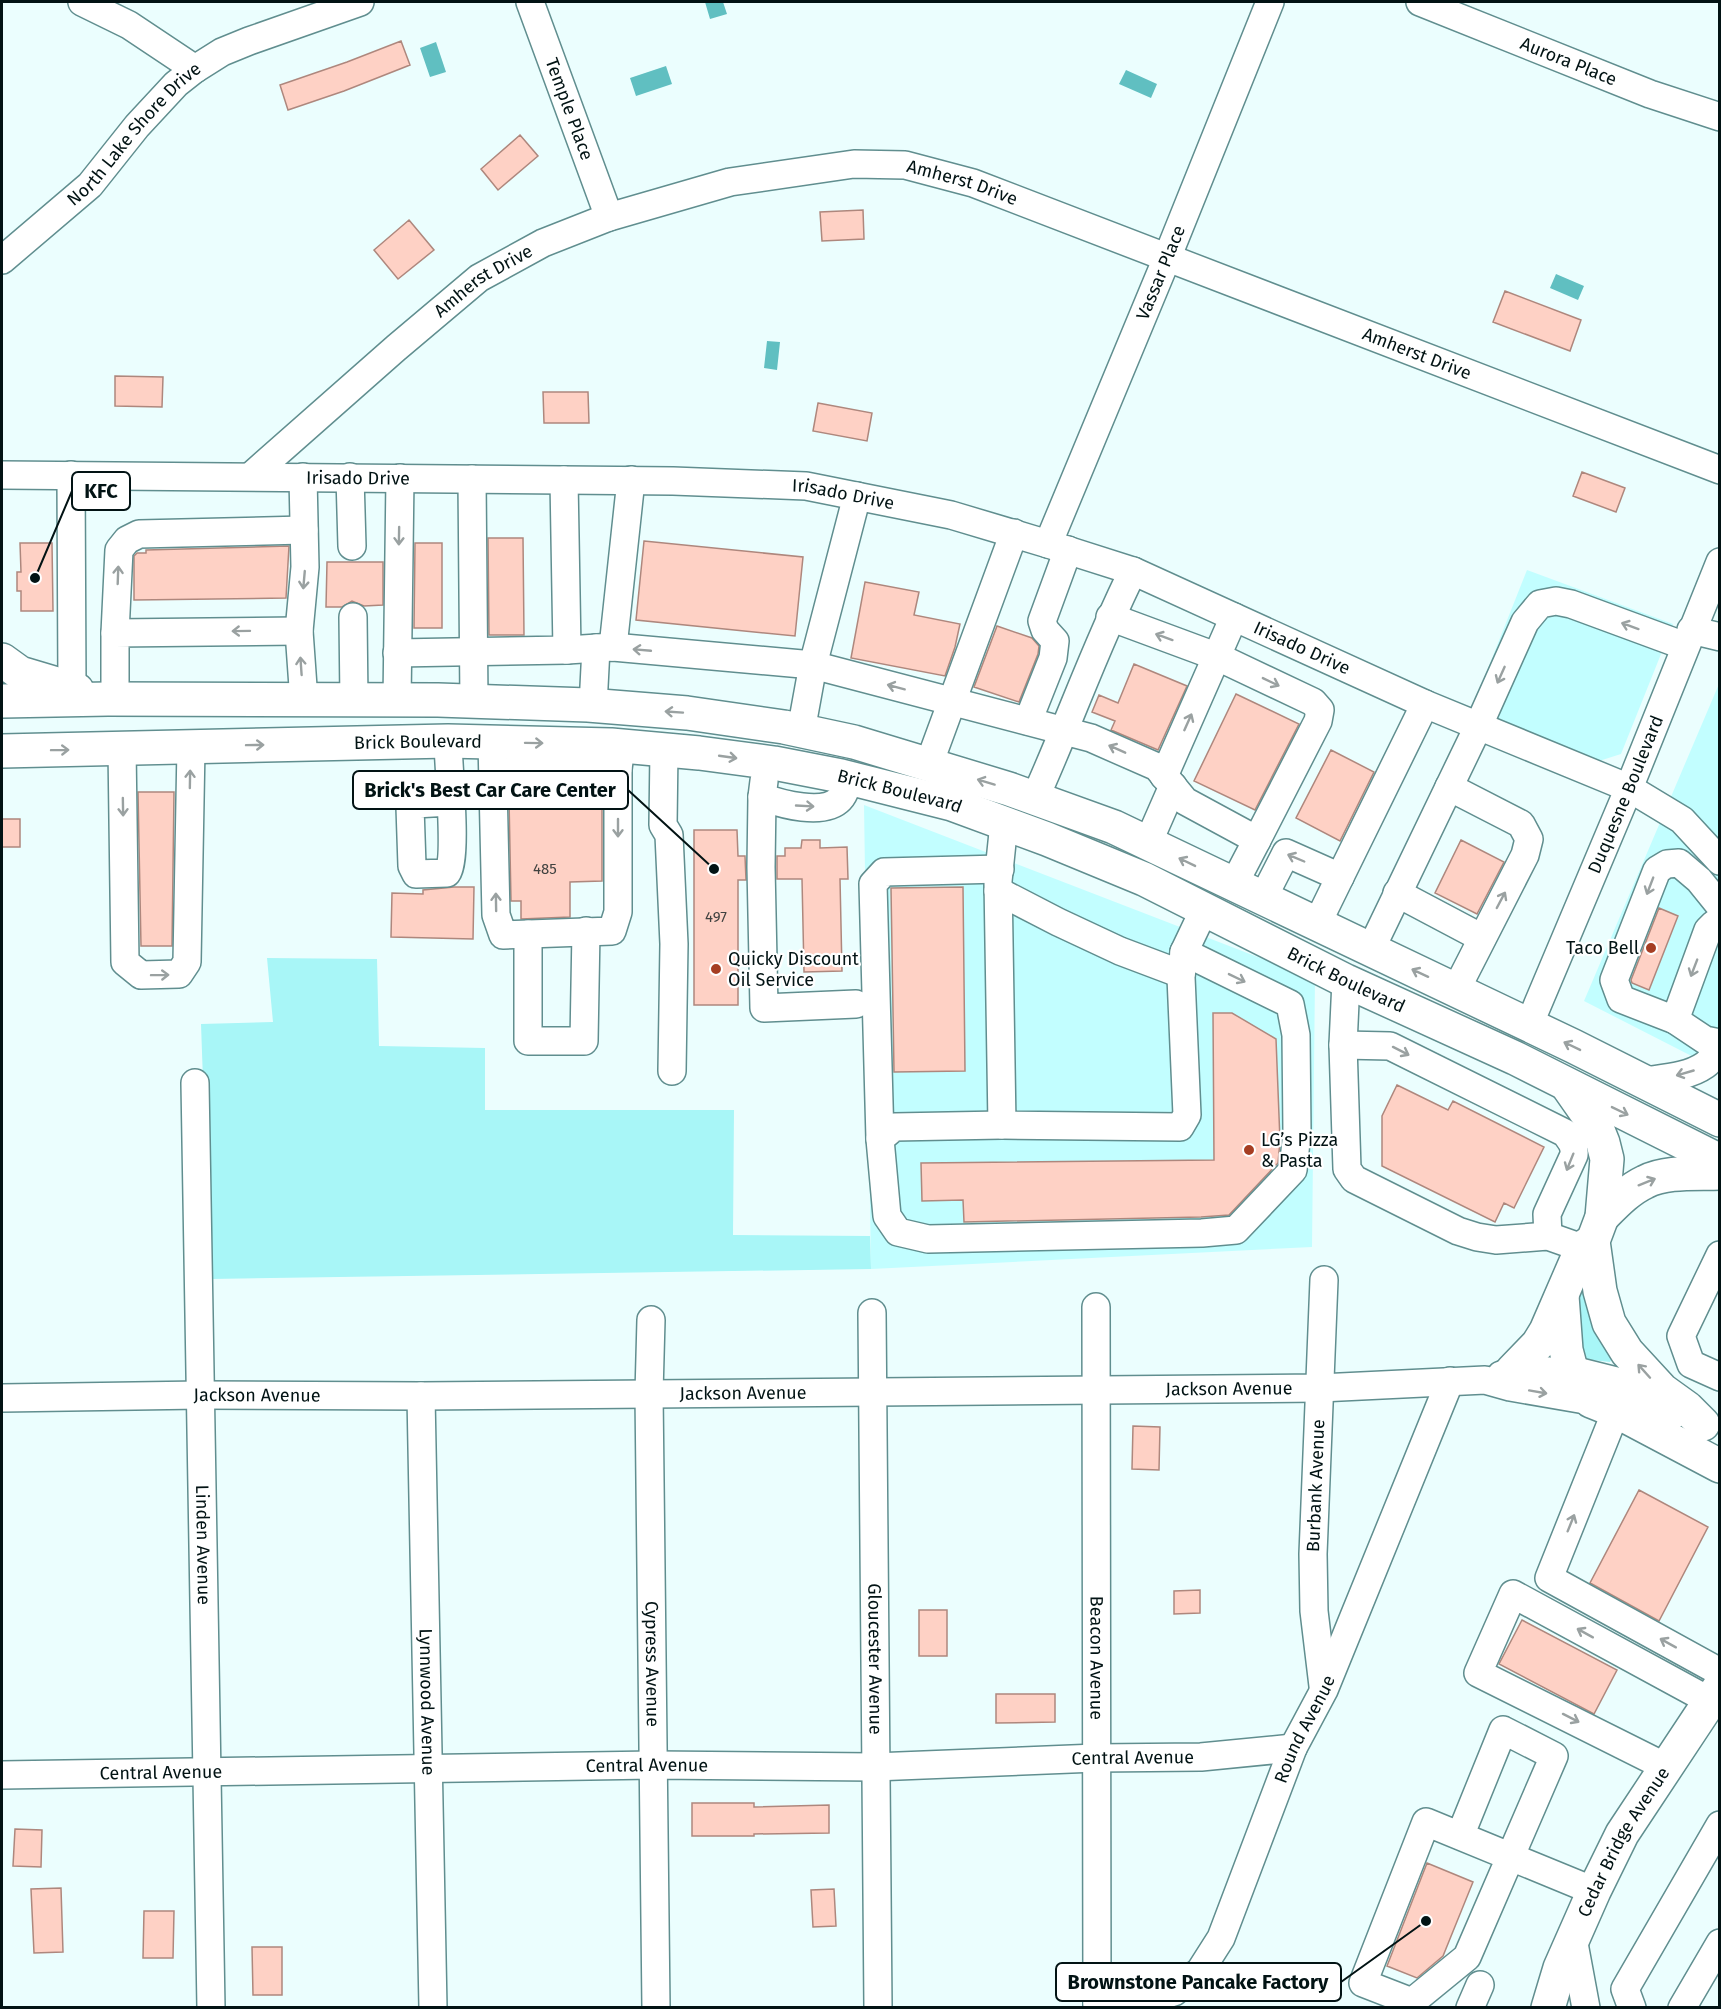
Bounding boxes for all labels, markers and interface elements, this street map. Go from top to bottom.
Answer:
street label: Aurora Place [1517,32,1620,91]
street label: Temple Place [540,55,598,163]
street label: North Lake Shore Drive [63,58,205,211]
street label: Amherst Drive [905,155,1021,210]
street label: Vassar Place [1132,222,1190,323]
street label: Amherst Drive [430,240,536,322]
street label: Amherst Drive [1359,323,1474,384]
street label: Irisado Drive [306,467,410,490]
callout: KFC [72,472,130,510]
street label: Irisado Drive [792,474,896,514]
text: KFC [84,479,118,503]
one-way arrow [393,526,405,546]
one-way arrow [112,565,124,585]
one-way arrow [298,570,309,590]
street label: Irisado Drive [1250,616,1354,679]
one-way arrow [1621,620,1640,631]
one-way arrow [231,626,251,637]
one-way arrow [1155,630,1174,641]
one-way arrow [632,644,652,655]
one-way arrow [296,656,307,676]
one-way arrow [1495,665,1507,683]
one-way arrow [1261,677,1279,689]
one-way arrow [887,680,906,692]
one-way arrow [665,706,684,717]
street label: Duquesne Boulevard [1583,712,1668,877]
one-way arrow [1183,714,1194,732]
street label: Brick Boulevard [354,730,482,754]
one-way arrow [523,738,543,749]
one-way arrow [244,740,264,751]
one-way arrow [1108,743,1126,754]
one-way arrow [49,744,69,755]
one-way arrow [718,751,738,762]
street label: Brick Boulevard [835,764,965,818]
one-way arrow [184,770,196,790]
callout: Brick's Best Car Care Center [353,771,628,809]
one-way arrow [977,776,996,787]
text: Brick's Best Car Care Center [364,778,617,802]
one-way arrow [117,796,129,816]
one-way arrow [794,801,814,812]
one-way arrow [612,817,624,837]
one-way arrow [1287,851,1305,863]
one-way arrow [1178,855,1196,867]
house number: 485 [533,860,557,878]
one-way arrow [1644,876,1655,895]
one-way arrow [490,892,502,912]
one-way arrow [1495,892,1507,909]
house number: 497 [705,908,727,926]
place label: Taco Bell [1566,937,1639,959]
marker: Taco Bell [1644,941,1658,955]
street label: Brick Boulevard [1284,942,1408,1017]
place label: Quicky Discount Oil Service [728,948,859,991]
one-way arrow [1687,958,1698,977]
marker: Quicky Discount Oil Service [709,962,723,976]
one-way arrow [1411,966,1429,978]
one-way arrow [150,969,170,980]
one-way arrow [1227,972,1245,984]
one-way arrow [1564,1039,1582,1051]
one-way arrow [1391,1046,1409,1058]
one-way arrow [1676,1068,1695,1079]
one-way arrow [1610,1106,1628,1118]
place label: LG’s Pizza & Pasta [1261,1129,1338,1172]
marker: LG’s Pizza & Pasta [1242,1143,1256,1157]
one-way arrow [1564,1152,1575,1171]
one-way arrow [1638,1176,1656,1187]
one-way arrow [1637,1363,1651,1378]
street label: Jackson Avenue [1165,1377,1293,1400]
street label: Jackson Avenue [679,1382,807,1405]
street label: Jackson Avenue [193,1384,321,1407]
one-way arrow [1528,1387,1547,1398]
street label: Burbank Avenue [1302,1419,1329,1553]
street label: Linden Avenue [191,1485,215,1605]
one-way arrow [1566,1515,1577,1533]
street label: Gloucester Avenue [863,1583,887,1735]
street label: Beacon Avenue [1085,1596,1108,1720]
street label: Cypress Avenue [640,1601,664,1727]
one-way arrow [1576,1627,1594,1638]
street label: Lynnwood Avenue [415,1628,439,1776]
one-way arrow [1660,1637,1677,1649]
street label: Round Avenue [1270,1672,1340,1786]
one-way arrow [1562,1713,1580,1725]
street label: Central Avenue [1071,1746,1194,1770]
street label: Central Avenue [586,1754,708,1777]
street label: Central Avenue [100,1761,222,1784]
street label: Cedar Bridge Avenue [1573,1763,1674,1921]
callout: Brownstone Pancake Factory [1056,1963,1341,2001]
text: Brownstone Pancake Factory [1068,1970,1329,1994]

